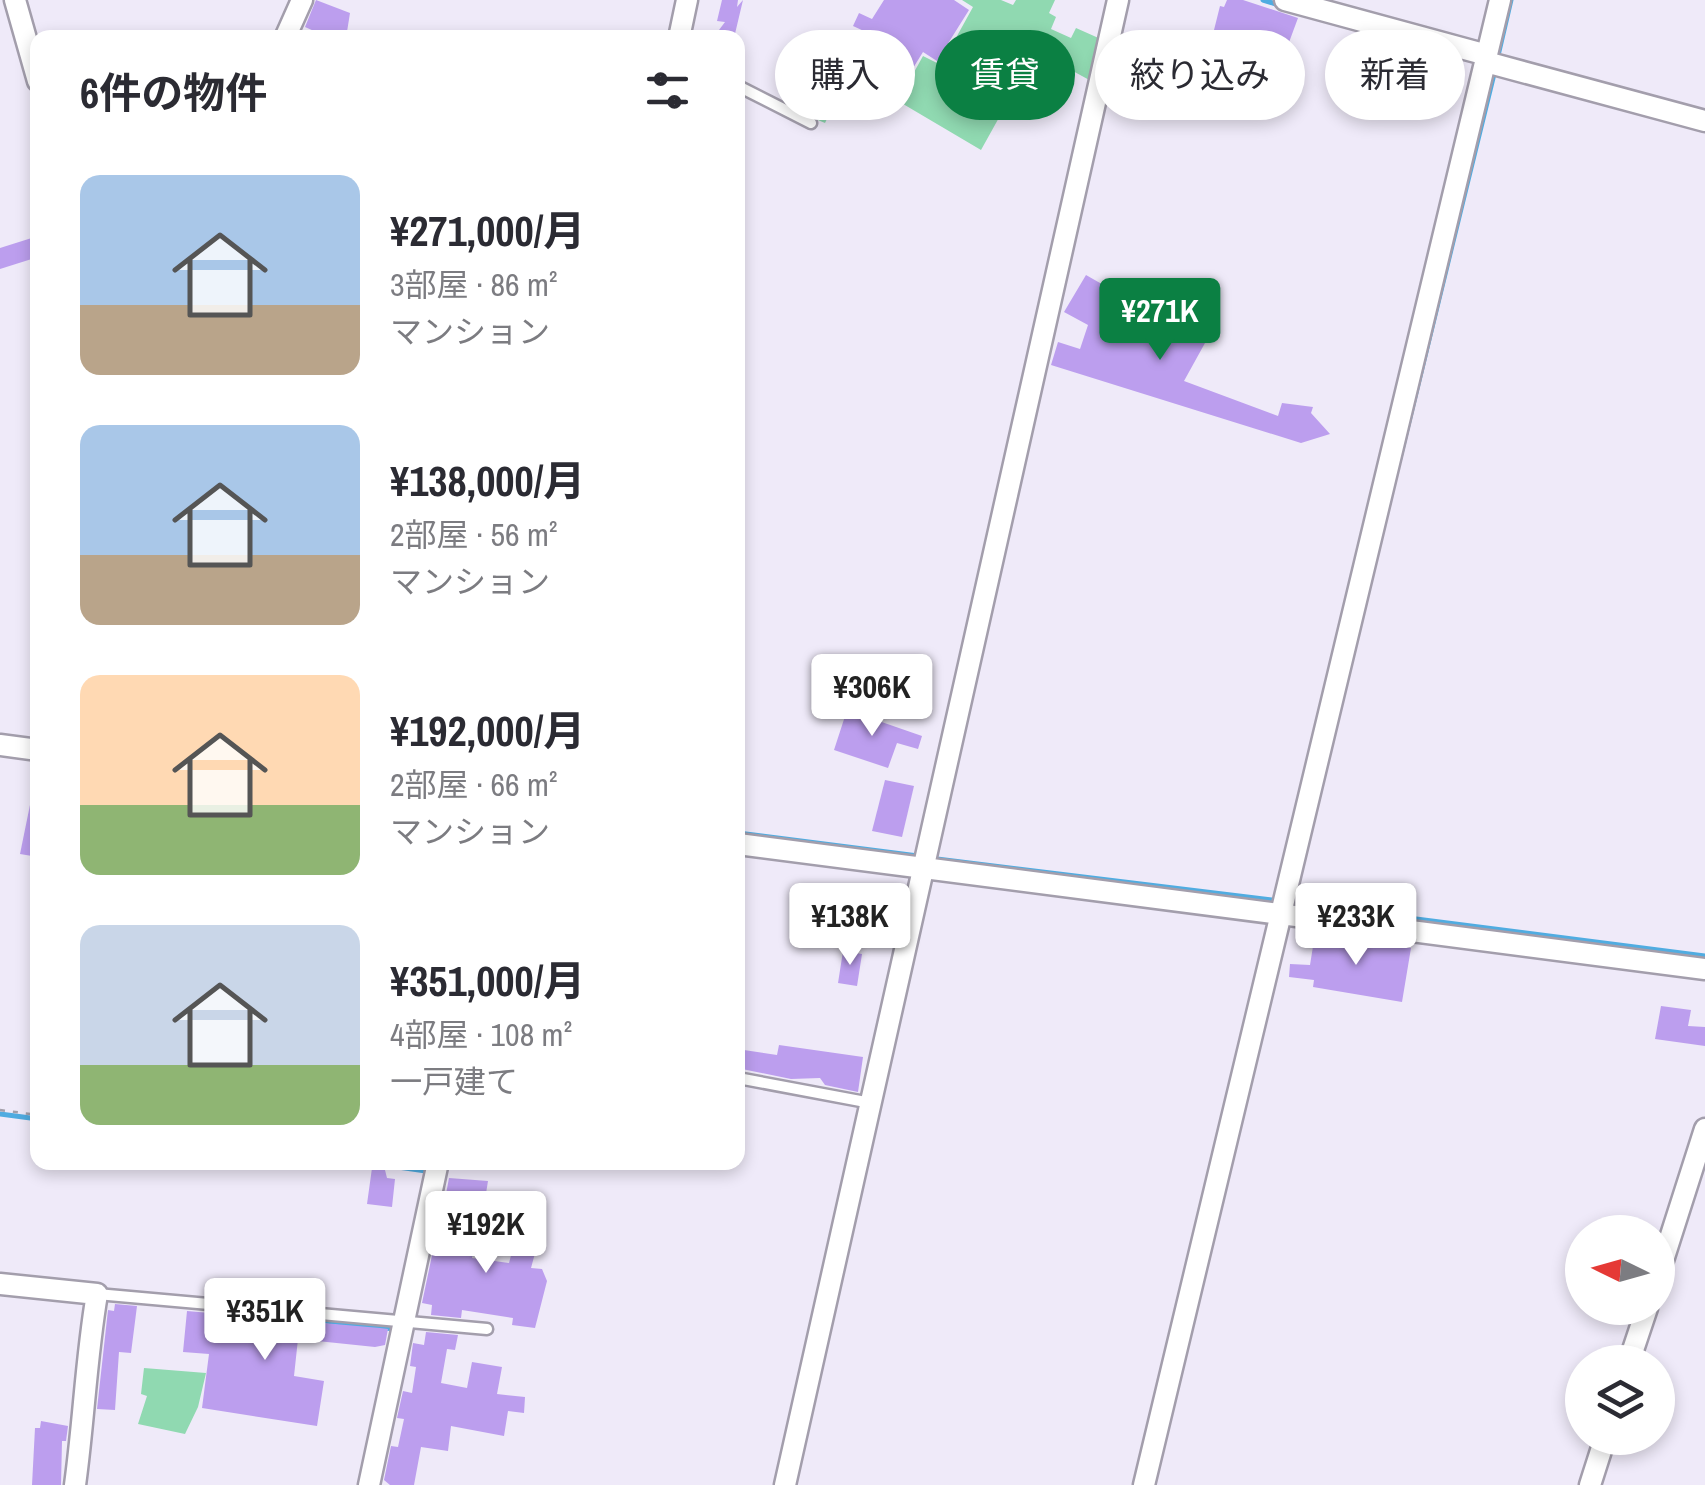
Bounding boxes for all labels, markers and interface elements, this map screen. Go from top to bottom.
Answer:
chip: 購入 [775,30,915,120]
chip: 賃貸 [935,30,1075,120]
chip: 絞り込み [1095,30,1305,120]
chip: 新着 [1325,30,1465,120]
icon: filters [640,63,695,118]
text: 6件の物件 [80,65,267,121]
text: ¥271,000/月 [390,203,585,259]
icon: home [160,215,280,335]
text: 3部屋 · 86 m² [390,263,558,306]
pin: ¥271K [1090,278,1230,363]
text: ¥271K [1121,289,1199,332]
text: マンション [390,310,550,353]
text: ¥138,000/月 [390,453,585,509]
icon: home [160,465,280,585]
text: 2部屋 · 56 m² [390,513,558,556]
text: マンション [390,560,550,603]
pin: ¥306K [802,654,942,739]
text: ¥306K [833,665,911,708]
text: ¥192,000/月 [390,703,585,759]
icon: home [160,715,280,835]
text: 2部屋 · 66 m² [390,763,558,806]
text: マンション [390,810,550,853]
pin: ¥138K [780,883,920,968]
pin: ¥233K [1286,883,1426,968]
text: ¥138K [811,894,889,937]
text: ¥233K [1317,894,1395,937]
text: ¥351,000/月 [390,953,585,1009]
icon: home [160,965,280,1085]
text: 4部屋 · 108 m² [390,1013,572,1056]
text: 一戸建て [390,1060,518,1103]
pin: ¥192K [416,1191,556,1276]
text: ¥192K [447,1202,525,1245]
north arrow [1565,1215,1675,1325]
map controls [1565,1215,1675,1455]
pin: ¥351K [195,1278,335,1363]
text: ¥351K [226,1289,304,1332]
button: layers [1565,1345,1675,1455]

